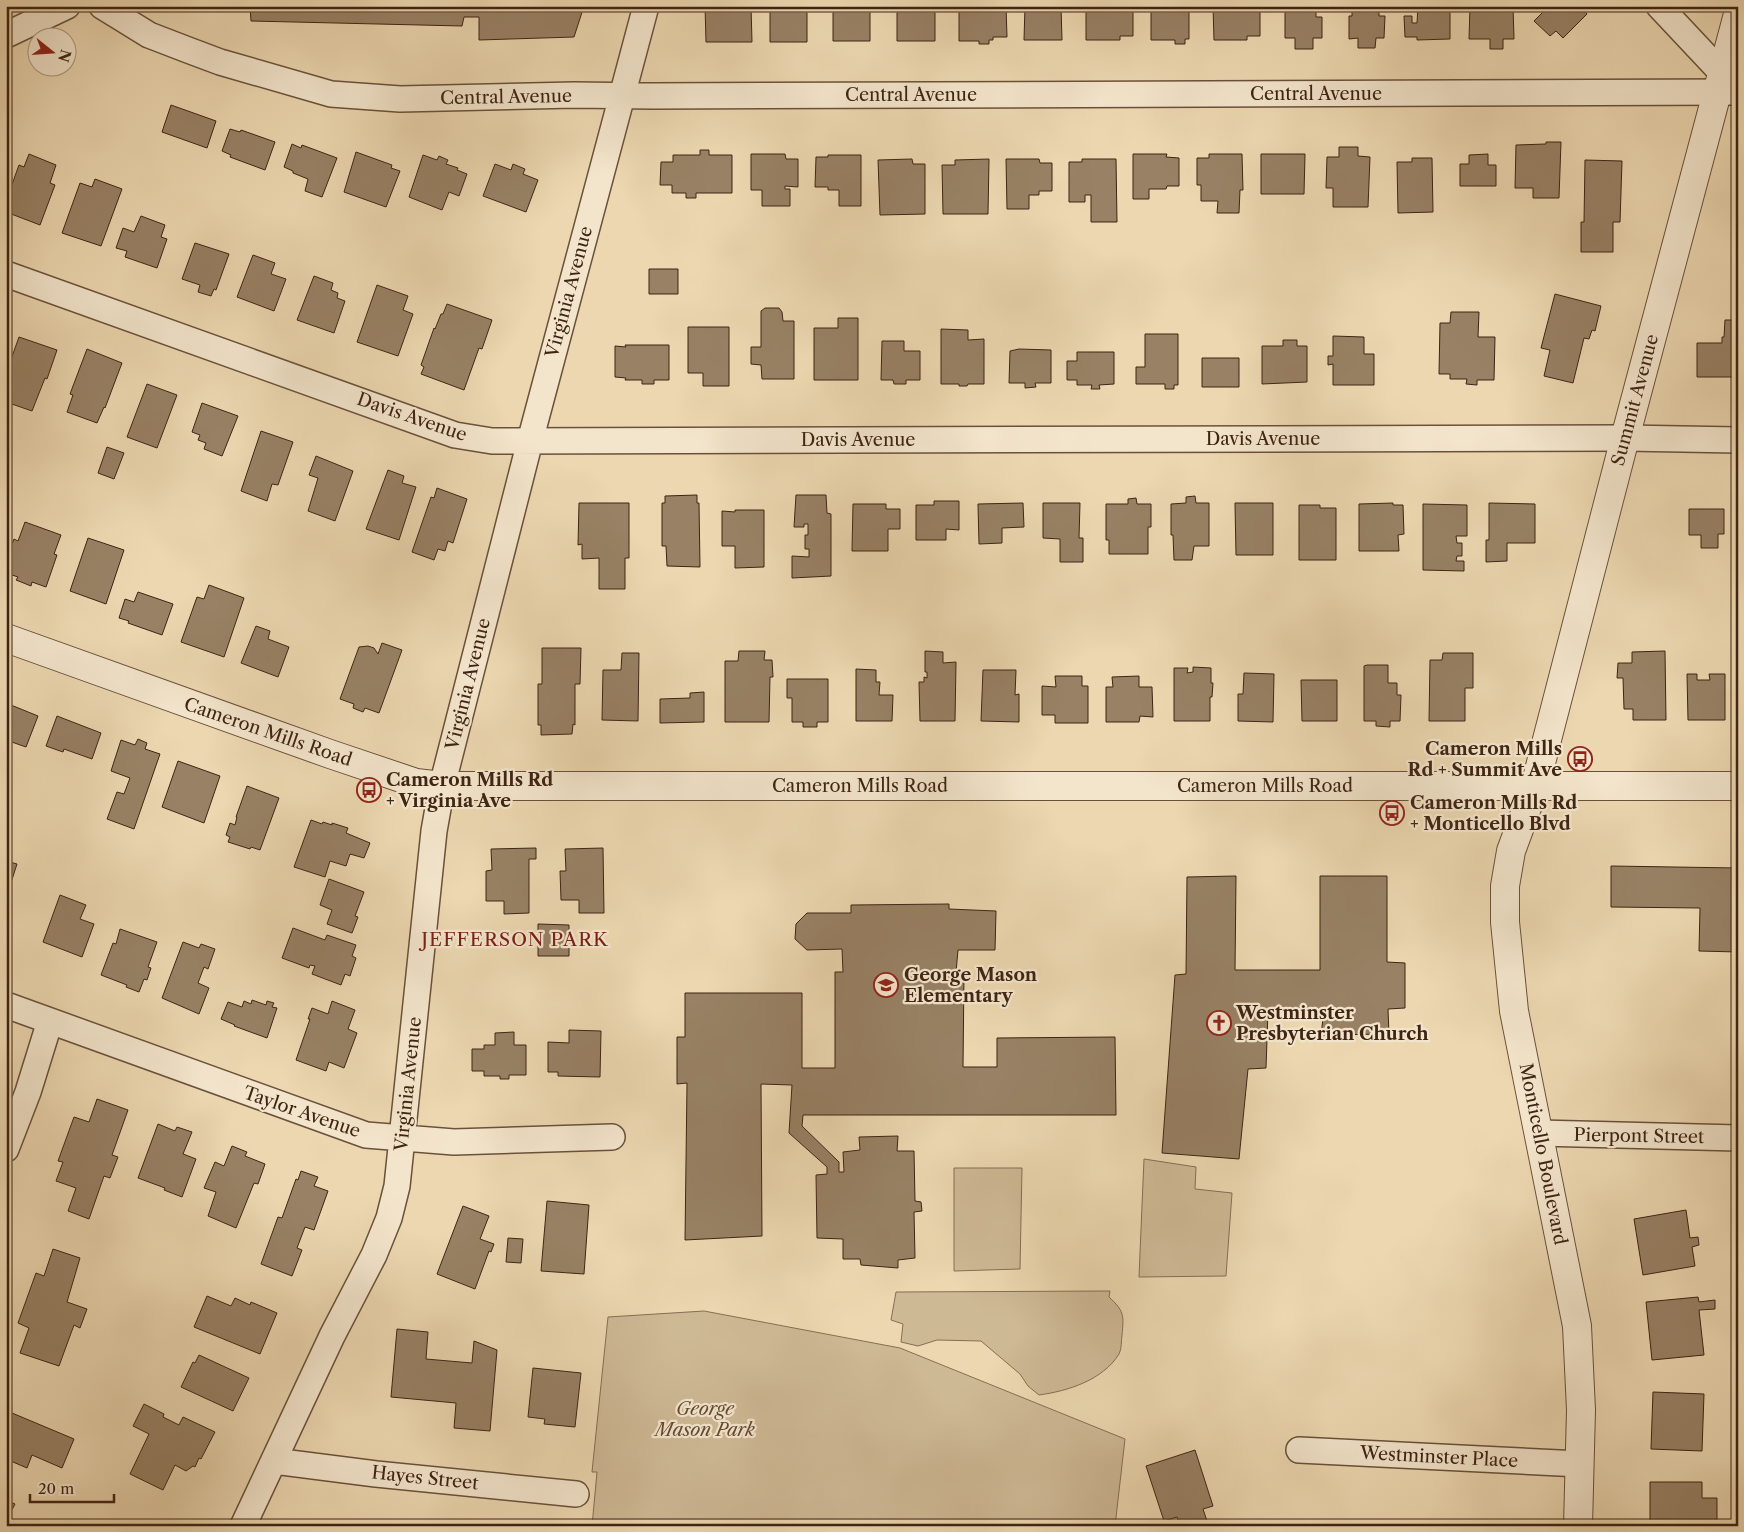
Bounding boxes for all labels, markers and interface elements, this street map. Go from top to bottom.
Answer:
north arrow [28,28,78,78]
text: N [54,47,75,64]
street label: Central Avenue [1250,83,1382,105]
street label: Central Avenue [845,84,977,106]
street label: Central Avenue [440,85,572,109]
street label: Virginia Avenue [541,224,597,361]
street label: Summit Avenue [1607,332,1663,468]
street label: Davis Avenue [354,388,470,446]
street label: Davis Avenue [1206,428,1320,450]
street label: Davis Avenue [801,429,915,451]
street label: Virginia Avenue [441,616,495,753]
street label: Cameron Mills Road [181,693,355,771]
place label: Cameron Mills Rd + Summit Ave [1408,738,1562,781]
bus stop icon: Cameron Mills Rd + Summit Ave [1567,746,1593,772]
place label: Cameron Mills Rd + Virginia Ave [386,769,553,812]
street label: Cameron Mills Road [772,775,948,797]
street label: Cameron Mills Road [1177,775,1353,797]
bus stop icon: Cameron Mills Rd + Virginia Ave [356,777,382,803]
place label: Cameron Mills Rd + Monticello Blvd [1410,792,1577,835]
bus stop icon: Cameron Mills Rd + Monticello Blvd [1379,800,1405,826]
district label: JEFFERSON PARK [418,928,609,951]
place label: George Mason Elementary [904,964,1038,1007]
school or university icon: George Mason Elementary [873,972,899,998]
place label: Westminster Presbyterian Church [1235,1002,1429,1045]
church icon: Westminster Presbyterian Church [1206,1010,1232,1036]
street label: Virginia Avenue [390,1016,426,1153]
street label: Monticello Boulevard [1515,1061,1571,1247]
street label: Taylor Avenue [241,1082,363,1142]
street label: Pierpont Street [1574,1124,1705,1148]
park label: George Mason Park [653,1398,755,1441]
street label: Westminster Place [1358,1442,1519,1472]
street label: Hayes Street [370,1461,480,1495]
scale bar [30,1472,114,1504]
text: 20 m [38,1479,74,1498]

